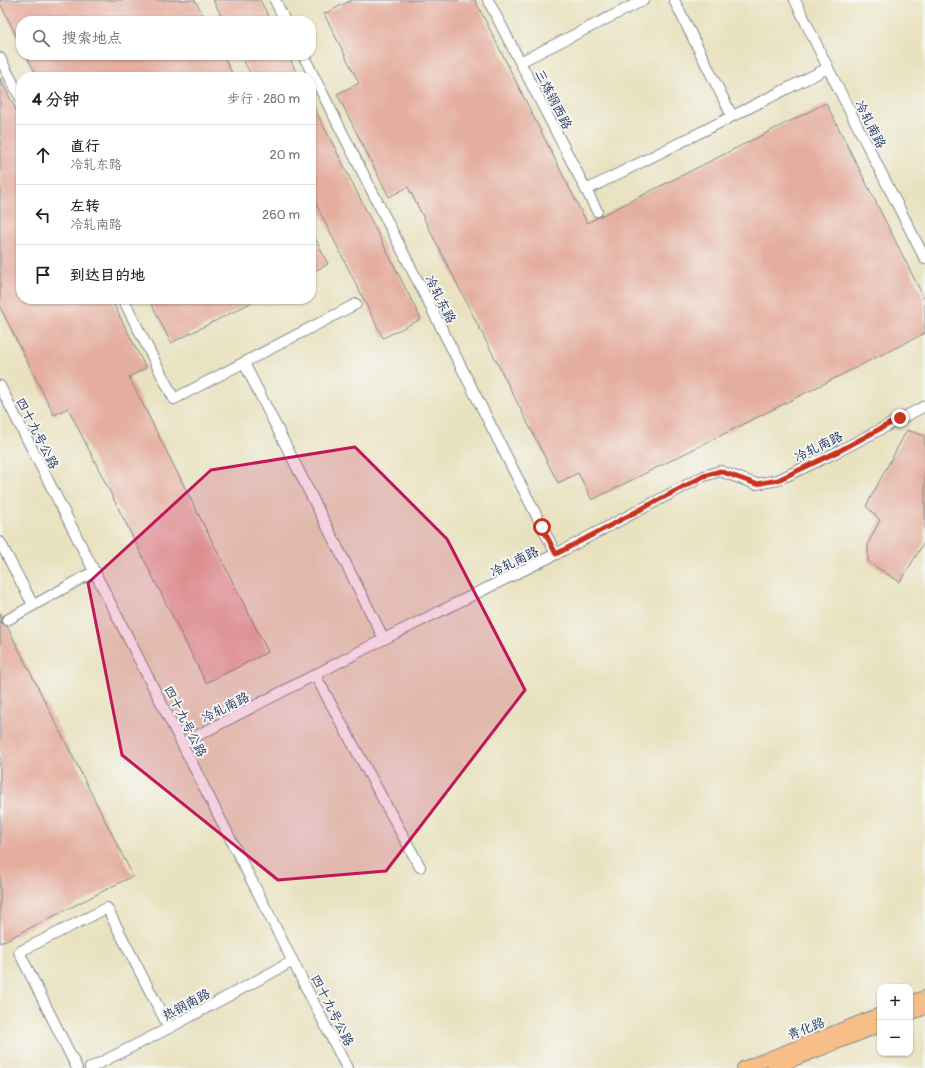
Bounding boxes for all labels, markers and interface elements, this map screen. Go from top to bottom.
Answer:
search box [16,16,316,60]
icon: search [30,27,52,49]
text: 搜索地点 [62,29,122,48]
street label: 三炼钢西路 [531,67,575,132]
text: 4 分钟 [32,89,80,110]
text: 步行 · 280 m [227,91,300,107]
street label: 冷轧南路 [851,98,889,151]
text: 直行 [70,137,100,156]
icon: ahead [32,144,54,166]
text: 20 m [269,147,300,163]
text: 冷轧东路 [70,157,122,173]
text: 左转 [70,197,100,216]
icon: left [32,204,54,226]
text: 260 m [262,207,300,223]
text: 冷轧南路 [70,217,122,233]
icon: arrive [32,264,54,286]
text: 到达目的地 [70,266,145,285]
street label: 冷轧东路 [421,273,459,326]
street label: 四十九号公路 [12,395,62,472]
route end [891,409,909,427]
street label: 冷轧南路 [792,428,845,465]
route start [533,518,551,536]
street label: 冷轧南路 [488,543,541,580]
street label: 四十九号公路 [160,683,210,760]
street label: 冷轧南路 [199,689,252,727]
street label: 四十九号公路 [307,972,357,1049]
map controls [877,984,913,1056]
button: + [877,984,913,1020]
street label: 热钢南路 [160,986,213,1024]
street label: 青化路 [785,1014,827,1043]
button: − [877,1020,913,1056]

